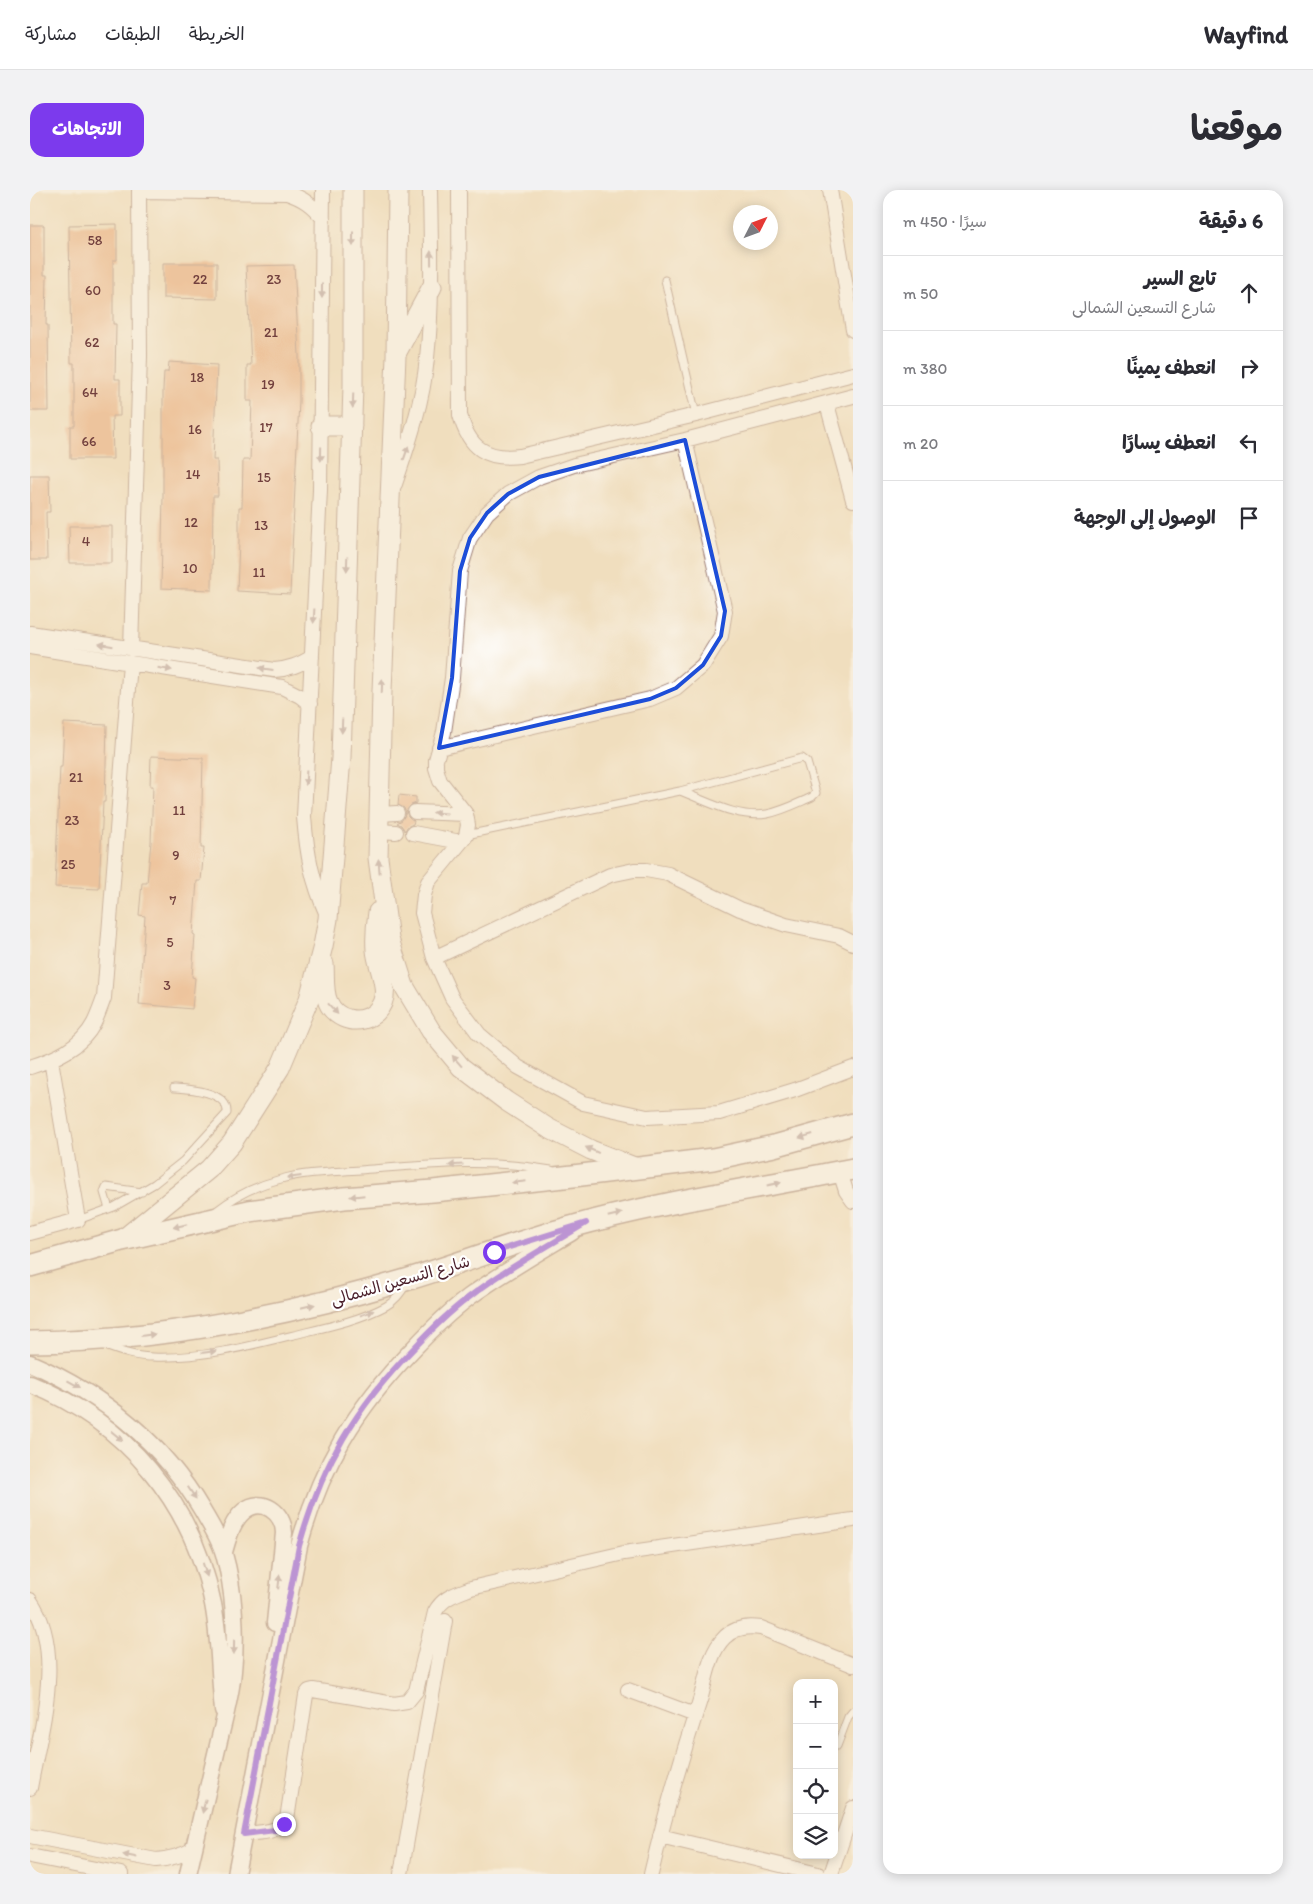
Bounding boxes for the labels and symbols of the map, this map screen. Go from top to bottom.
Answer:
north arrow [733,205,778,250]
one-way arrow [349,231,357,247]
house number: 58 [87,232,103,249]
one-way arrow [427,250,435,266]
house number: 22 [193,271,208,288]
house number: 23 [267,271,282,288]
house number: 60 [85,282,101,299]
one-way arrow [318,283,326,299]
house number: 21 [264,324,278,341]
house number: 62 [85,334,100,351]
house number: 18 [190,369,204,386]
house number: 19 [261,376,275,393]
house number: 64 [82,384,98,401]
one-way arrow [349,393,357,409]
house number: 17 [259,419,273,436]
house number: 16 [188,421,202,438]
house number: 66 [82,433,96,450]
one-way arrow [403,445,410,460]
one-way arrow [317,446,325,462]
house number: 14 [186,466,201,483]
house number: 15 [257,469,271,486]
house number: 12 [184,514,199,531]
house number: 13 [254,517,268,534]
house number: 4 [82,533,91,550]
one-way arrow [343,556,351,572]
house number: 10 [182,560,198,577]
house number: 11 [253,564,266,581]
one-way arrow [310,608,318,624]
one-way arrow [97,641,113,649]
one-way arrow [157,665,173,673]
one-way arrow [258,665,274,673]
one-way arrow [379,678,387,694]
one-way arrow [338,718,346,734]
house number: 21 [69,769,83,786]
one-way arrow [302,771,310,787]
house number: 11 [173,802,186,819]
one-way arrow [432,809,448,817]
house number: 23 [65,812,80,829]
house number: 9 [172,847,180,864]
house number: 25 [61,856,75,873]
one-way arrow [375,858,383,874]
house number: 7 [170,892,177,909]
house number: 5 [166,934,174,951]
house number: 3 [163,977,171,994]
one-way arrow [328,1003,339,1016]
one-way arrow [451,1055,462,1068]
one-way arrow [798,1133,813,1141]
one-way arrow [585,1146,599,1154]
one-way arrow [447,1161,463,1169]
one-way arrow [285,1173,301,1181]
one-way arrow [511,1178,527,1186]
one-way arrow [767,1180,783,1188]
one-way arrow [349,1192,365,1200]
one-way arrow [608,1211,623,1219]
one-way arrow [172,1222,187,1230]
route start [483,1241,506,1264]
street label: شارع التسعين الشمالى [328,1251,473,1311]
one-way arrow [301,1302,316,1310]
one-way arrow [359,1309,374,1317]
one-way arrow [141,1331,157,1339]
one-way arrow [201,1348,217,1356]
one-way arrow [66,1380,81,1388]
one-way arrow [110,1430,123,1441]
one-way arrow [187,1487,197,1500]
one-way arrow [201,1562,209,1577]
one-way arrow [275,1573,283,1589]
one-way arrow [230,1639,238,1655]
one-way arrow [200,1798,208,1813]
route end [273,1813,296,1836]
one-way arrow [122,1852,138,1860]

